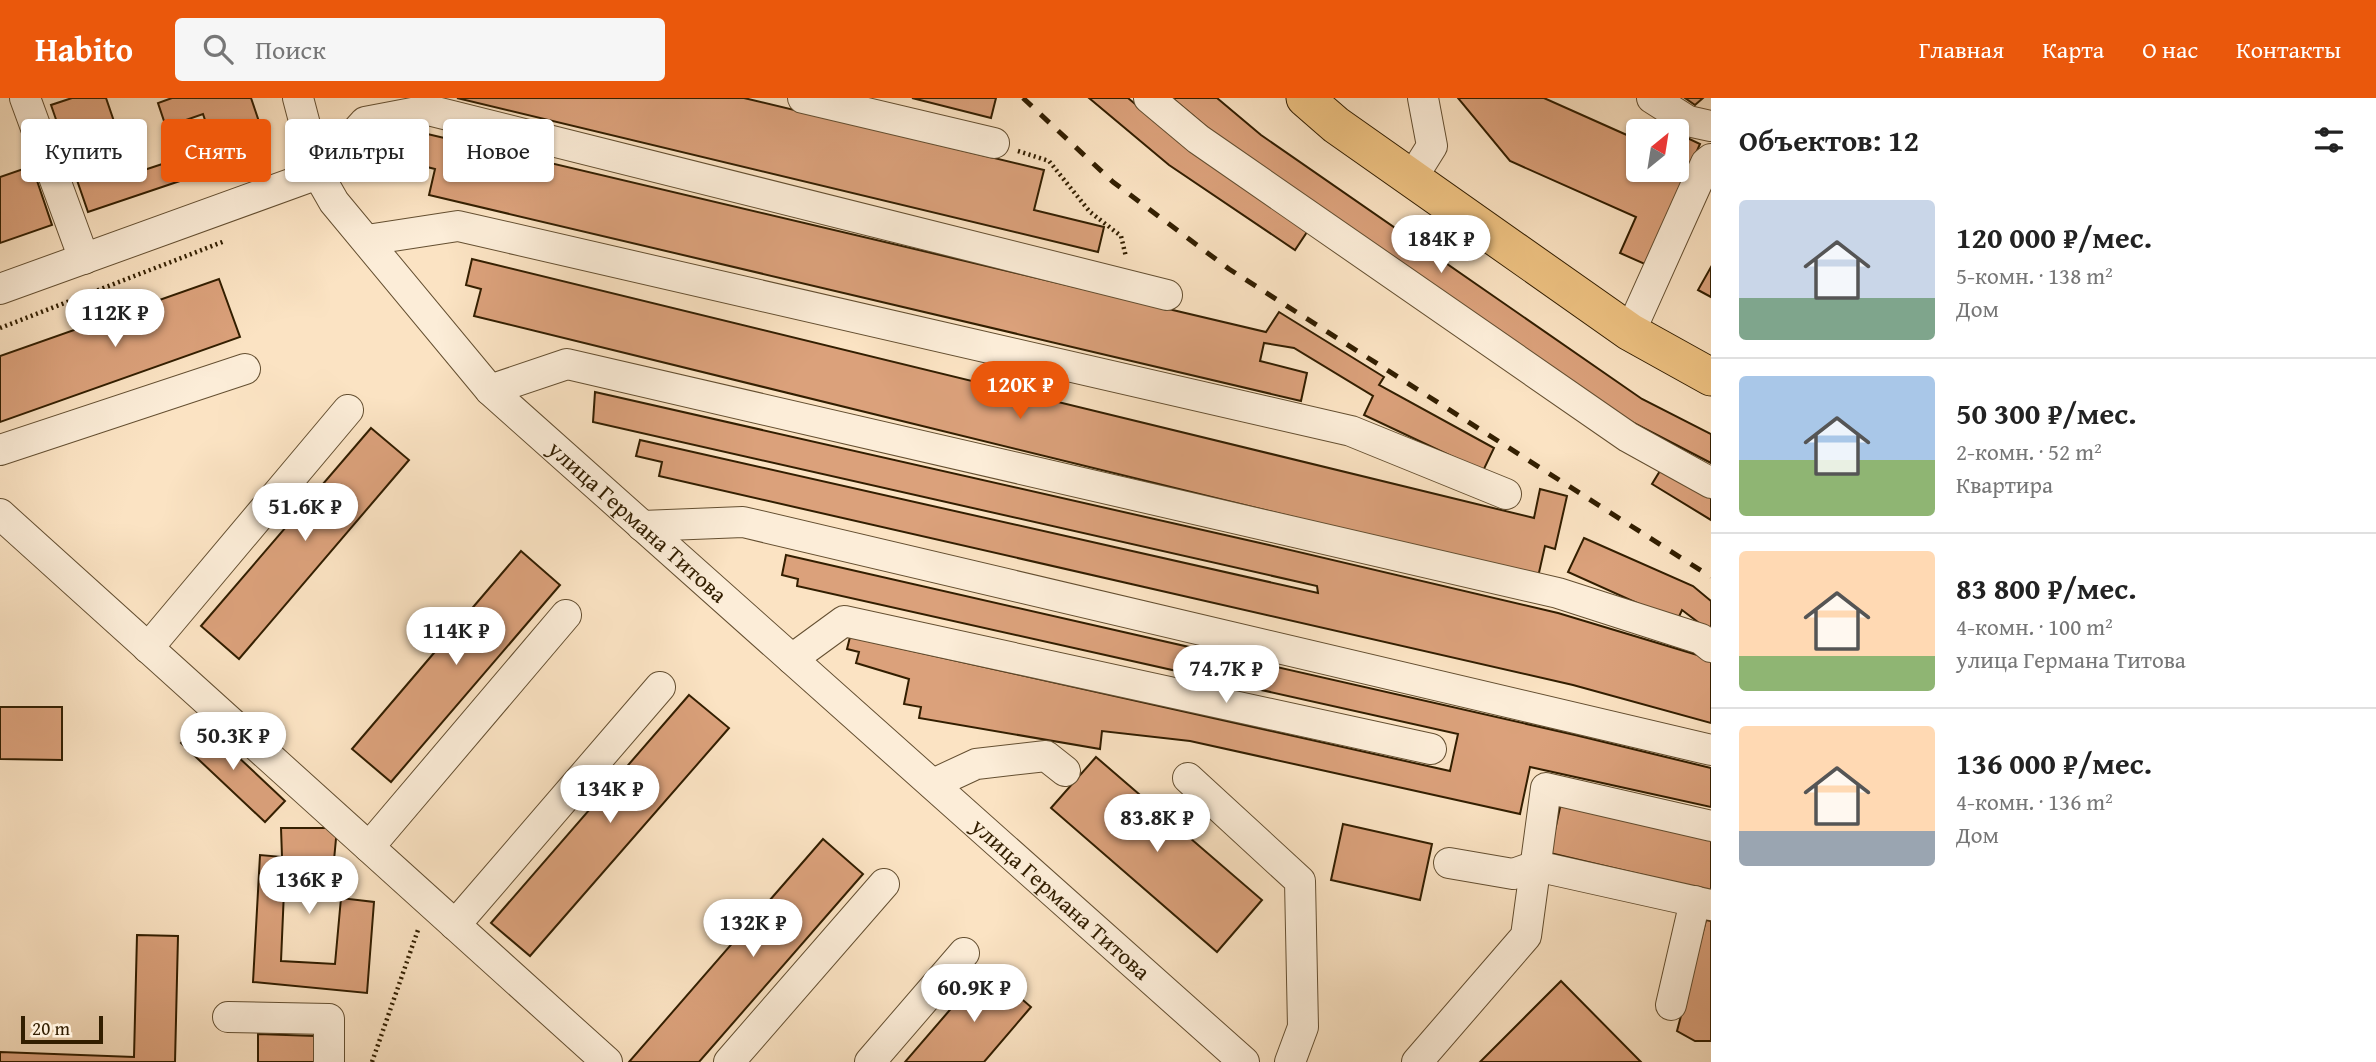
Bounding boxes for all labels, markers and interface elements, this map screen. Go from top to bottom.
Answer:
search box [175,18,665,81]
text: Habito [35,25,133,73]
icon: search [199,30,237,68]
text: Поиск [255,30,326,69]
text: Главная [1919,32,2004,67]
text: Карта [2042,32,2104,67]
text: О нас [2142,32,2198,67]
text: Контакты [2236,32,2341,67]
text: Объектов: 12 [1739,118,1919,162]
chip: Купить [21,119,147,182]
chip: Снять [161,119,271,182]
chip: Фильтры [285,119,429,182]
chip: Новое [443,119,554,182]
north arrow [1626,119,1689,182]
map controls [1626,119,1689,182]
icon: filters [2310,121,2348,159]
text: 120 000 ₽/мес. [1956,215,2152,259]
pin: 184K ₽ [1384,216,1498,275]
text: 184K ₽ [1407,221,1475,254]
icon: home [1795,228,1879,312]
text: 5-комн. · 138 m² [1956,259,2113,292]
pin: 112K ₽ [58,289,172,349]
text: Дом [1956,292,1999,325]
text: 112K ₽ [81,295,149,328]
pin: 120K ₽ [963,362,1077,421]
text: 120K ₽ [986,367,1054,400]
text: 50 300 ₽/мес. [1956,391,2137,435]
icon: home [1795,404,1879,488]
street label: улица Германа Титова [540,432,735,610]
text: 2-комн. · 52 m² [1956,435,2102,468]
text: Квартира [1956,468,2053,501]
pin: 51.6K ₽ [240,484,370,543]
text: 51.6K ₽ [268,489,342,522]
text: 83 800 ₽/мес. [1956,566,2137,610]
icon: home [1795,579,1879,663]
pin: 114K ₽ [399,608,513,667]
text: 4-комн. · 100 m² [1956,610,2113,643]
text: 114K ₽ [422,613,490,646]
text: улица Германа Титова [1956,643,2186,676]
pin: 74.7K ₽ [1161,646,1291,705]
text: 74.7K ₽ [1189,651,1263,684]
pin: 50.3K ₽ [168,712,298,772]
text: 50.3K ₽ [196,718,270,751]
text: 136 000 ₽/мес. [1956,741,2152,785]
icon: home [1795,754,1879,838]
pin: 134K ₽ [553,766,667,825]
text: 134K ₽ [576,771,644,804]
text: 4-комн. · 136 m² [1956,785,2113,818]
pin: 83.8K ₽ [1092,794,1222,854]
text: 83.8K ₽ [1120,800,1194,833]
street label: улица Германа Титова [964,809,1158,987]
text: Дом [1956,818,1999,851]
pin: 136K ₽ [252,856,366,916]
text: 136K ₽ [275,862,343,895]
pin: 132K ₽ [696,900,810,959]
text: 132K ₽ [719,905,787,938]
pin: 60.9K ₽ [909,964,1039,1024]
text: 60.9K ₽ [937,970,1011,1003]
scale bar [21,1013,103,1045]
text: 20 m [32,1014,70,1042]

